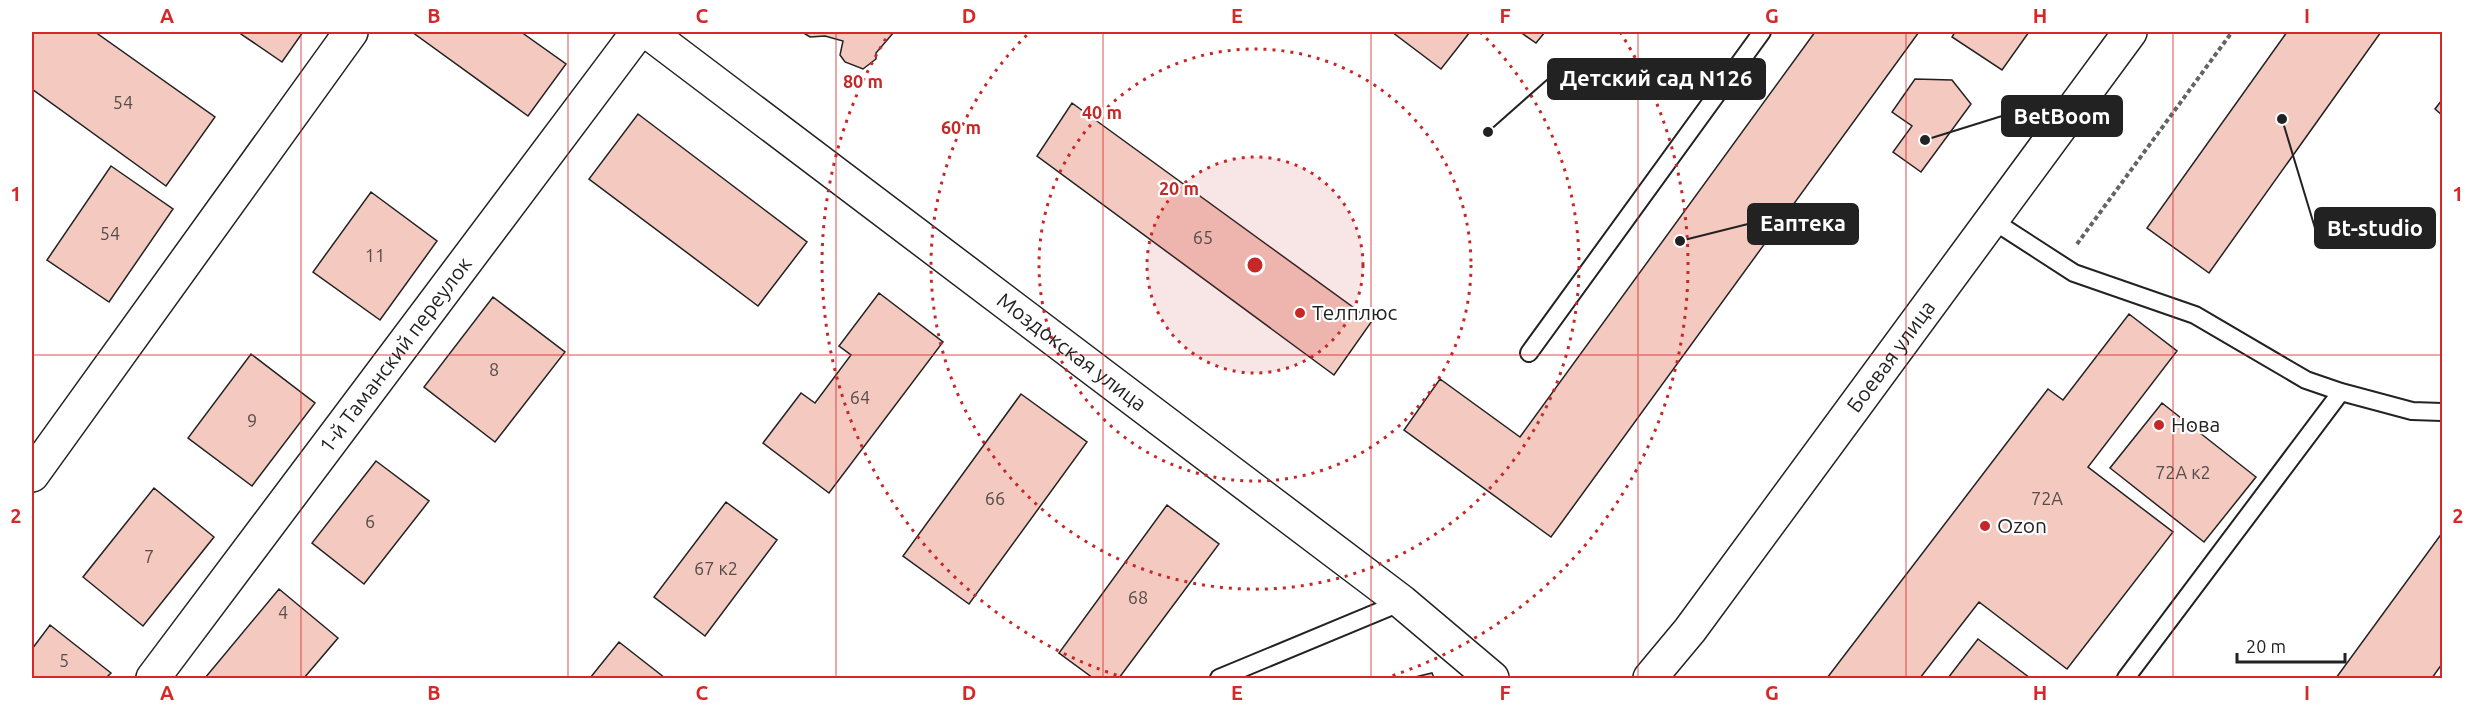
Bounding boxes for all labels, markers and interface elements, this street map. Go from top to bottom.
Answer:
text: A [160,4,174,27]
text: B [427,4,441,27]
text: C [696,4,709,27]
text: D [962,4,976,27]
text: E [1231,4,1243,27]
text: F [1499,4,1511,27]
text: G [1765,4,1779,27]
text: H [2033,4,2047,27]
text: I [2304,4,2310,27]
callout: Детский сад N126 [1548,59,1765,99]
text: Детский сад N126 [1560,65,1752,90]
text: 80 m [843,71,883,91]
house number: 54 [113,92,133,112]
callout: BetBoom [2002,96,2122,136]
text: 40 m [1082,102,1122,122]
text: BetBoom [2014,103,2110,128]
text: 60 m [941,117,981,137]
text: 20 m [1159,178,1199,198]
text: 1 [10,182,22,205]
text: 1 [2452,182,2464,205]
callout: Еаптека [1748,204,1858,244]
callout: Bt-studio [2315,208,2435,248]
text: Еаптека [1760,210,1846,235]
text: Bt-studio [2327,215,2423,240]
house number: 54 [100,223,120,243]
house number: 65 [1193,227,1213,247]
house number: 11 [365,245,385,265]
street label: 1-й Таманский переулок [314,252,476,457]
centre of rings [1245,255,1265,275]
street label: Моздокская улица [993,287,1151,415]
street label: Боевая улица [1841,295,1939,417]
place label: Телплюс [1312,300,1398,324]
marker: Телплюс [1293,306,1307,320]
house number: 8 [489,359,499,379]
house number: 64 [850,387,870,407]
house number: 9 [247,410,257,430]
place label: Нова [2171,412,2220,436]
marker: Нова [2152,418,2166,432]
house number: 72А к2 [2155,462,2211,482]
house number: 66 [985,488,1005,508]
house number: 72А [2031,488,2063,508]
text: 2 [10,504,22,527]
text: 2 [2452,504,2464,527]
house number: 6 [365,511,375,531]
place label: Ozon [1997,513,2047,537]
marker: Ozon [1978,519,1992,533]
house number: 7 [144,546,154,566]
house number: 67 к2 [694,558,738,578]
house number: 68 [1128,587,1148,607]
house number: 4 [278,602,288,622]
scale bar [2237,626,2345,664]
text: 20 m [2246,636,2286,656]
house number: 5 [59,650,69,670]
text: A [160,681,174,704]
text: B [427,681,441,704]
text: C [696,681,709,704]
text: D [962,681,976,704]
text: E [1231,681,1243,704]
text: F [1499,681,1511,704]
text: G [1765,681,1779,704]
text: H [2033,681,2047,704]
text: I [2304,681,2310,704]

